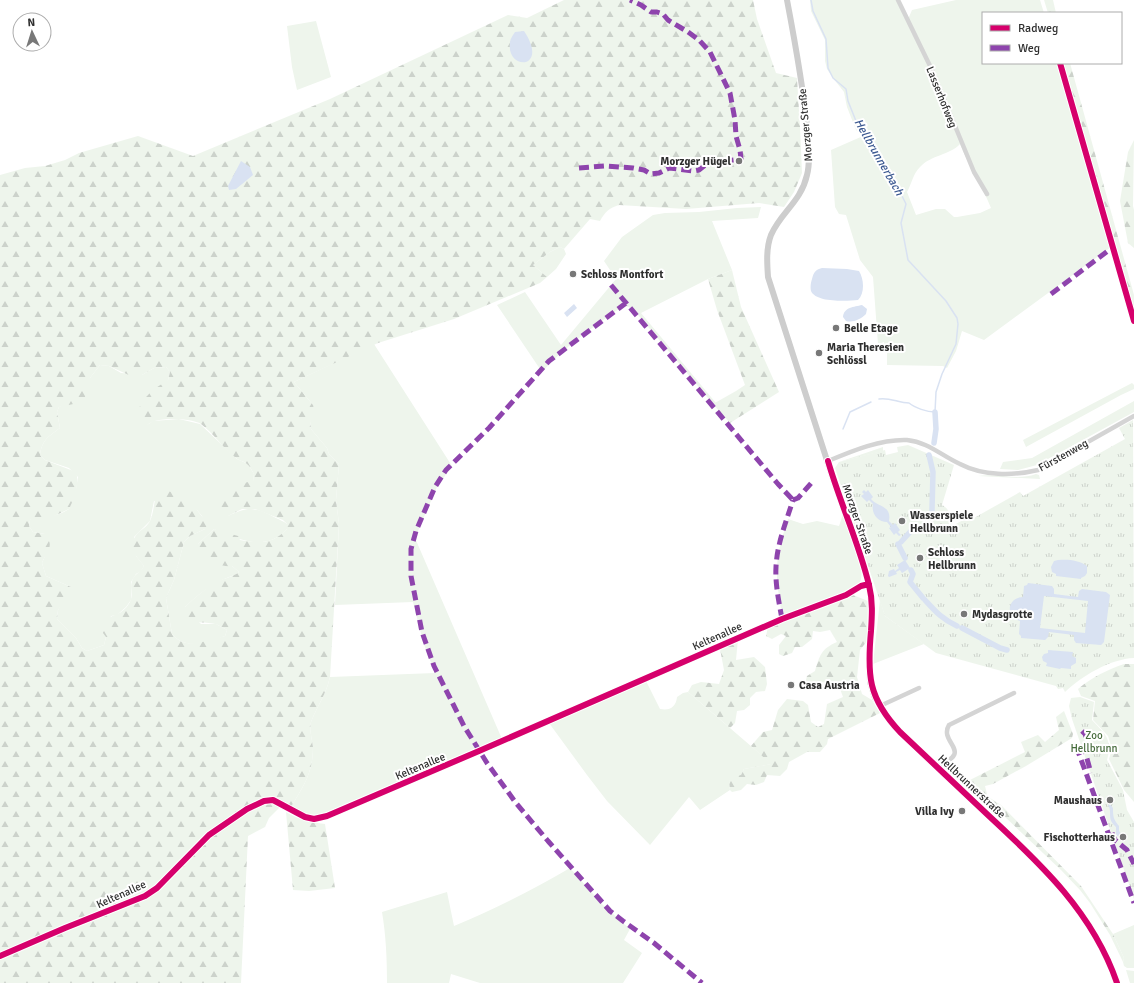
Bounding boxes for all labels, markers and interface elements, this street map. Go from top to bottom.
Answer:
north arrow [12,12,52,52]
legend [982,12,1122,64]
text: N [27,16,36,29]
text: Radweg [1018,21,1058,36]
text: Weg [1018,41,1040,56]
street label: Lasserhofweg [923,65,960,130]
street label: Morzger Straße [796,88,815,162]
water label: Hellbrunnerbach [850,116,907,199]
place label: Morzger Hügel [660,155,732,168]
marker: Morzger Hügel [734,156,744,166]
place label: Schloss Montfort [581,268,664,281]
marker: Schloss Montfort [568,269,578,279]
place label: Belle Etage [844,322,899,335]
marker: Belle Etage [831,323,841,333]
place label: Maria Theresien Schlössl [827,341,904,367]
marker: Maria Theresien Schlössl [814,348,824,358]
street label: Fürstenweg [1036,436,1090,474]
street label: Morzger Straße [839,482,876,556]
place label: Wasserspiele Hellbrunn [910,509,974,535]
marker: Wasserspiele Hellbrunn [897,516,907,526]
place label: Schloss Hellbrunn [928,546,976,572]
marker: Schloss Hellbrunn [915,553,925,563]
place label: Mydasgrotte [972,608,1033,621]
marker: Mydasgrotte [959,609,969,619]
street label: Keltenallee [690,620,744,653]
place label: Casa Austria [799,679,860,692]
marker: Casa Austria [786,680,796,690]
park label: Zoo Hellbrunn [1070,729,1118,755]
street label: Keltenallee [393,750,447,783]
street label: Hellbrunnerstraße [935,752,1008,821]
place label: Maushaus [1054,794,1102,807]
marker: Maushaus [1105,795,1115,805]
place label: Villa Ivy [915,805,955,818]
marker: Villa Ivy [957,806,967,816]
place label: Fischotterhaus [1044,831,1115,844]
marker: Fischotterhaus [1118,832,1128,842]
street label: Keltenallee [94,878,148,911]

